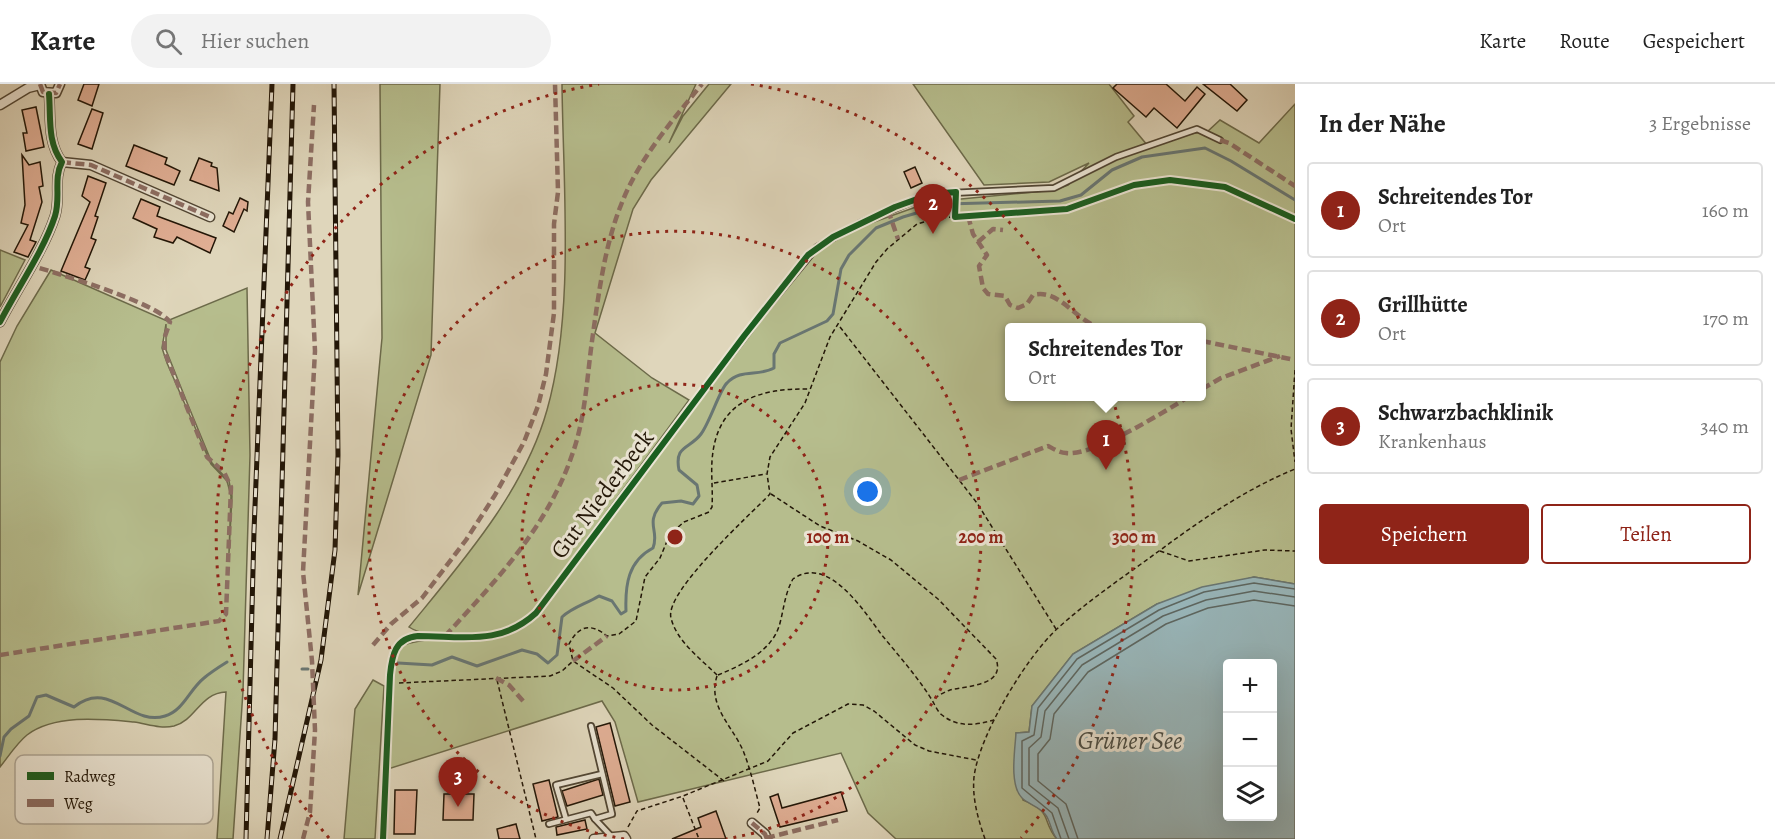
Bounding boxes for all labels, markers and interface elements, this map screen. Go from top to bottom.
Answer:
search box [131,14,551,68]
text: Karte [30,22,95,60]
icon: search [152,25,185,58]
text: Hier suchen [200,26,309,56]
text: Karte [1479,27,1526,55]
text: Route [1559,27,1610,55]
text: Gespeichert [1643,27,1745,55]
text: In der Nähe [1319,106,1446,141]
text: 3 Ergebnisse [1649,110,1751,137]
text: Schreitendes Tor [1378,182,1533,212]
pin: 2 [914,184,952,234]
text: 1 [1337,197,1344,224]
text: 160 m [1702,197,1749,224]
text: Ort [1378,212,1406,239]
text: Grillhütte [1378,290,1468,320]
text: 2 [1336,305,1345,332]
text: 170 m [1703,305,1749,332]
text: Ort [1378,320,1406,347]
popup [1005,323,1206,401]
text: Schreitendes Tor [1028,334,1183,364]
text: Ort [1028,364,1056,391]
text: Schwarzbachklinik [1378,398,1553,428]
text: 3 [1336,413,1345,440]
text: 340 m [1700,413,1749,440]
pin: 1 [1086,420,1126,470]
street label: Gut Niederbeck [543,423,661,565]
text: Krankenhaus [1378,428,1487,455]
your location [853,477,882,506]
button: Speichern [1319,504,1529,564]
button: Teilen [1541,504,1751,564]
text: 100 m [807,525,849,549]
text: 200 m [958,525,1004,549]
text: 300 m [1112,525,1156,549]
centre of rings [665,527,685,547]
map controls [1223,659,1277,821]
button: + [1223,659,1277,713]
button: − [1223,713,1277,767]
water label: Grüner See [1078,723,1182,758]
legend [15,755,213,824]
pin: 3 [438,758,478,807]
text: Radweg [64,766,116,788]
button: layers [1223,767,1277,821]
text: Weg [63,793,93,815]

